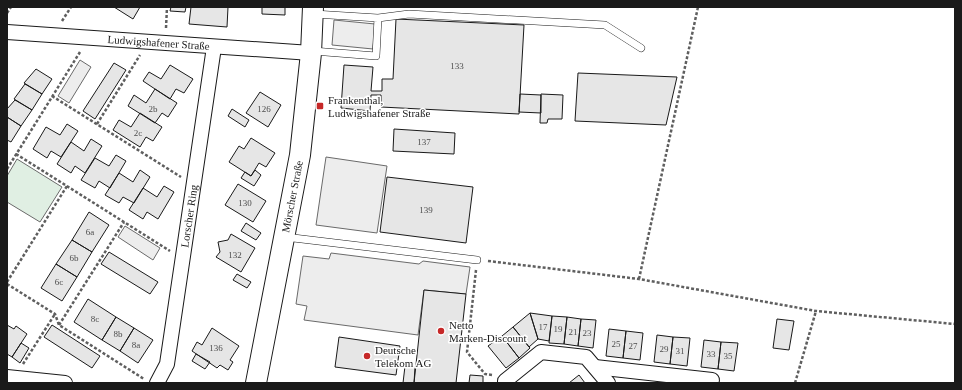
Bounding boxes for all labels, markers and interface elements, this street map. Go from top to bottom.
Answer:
street label: Ludwigshafener Straße [107,33,210,52]
house number: 133 [450,61,464,71]
place label: Frankenthal, Ludwigshafener Straße [328,94,430,119]
marker: Frankenthal, Ludwigshafener Straße [315,101,325,111]
house number: 2b [149,104,158,114]
house number: 126 [257,104,271,114]
house number: 2c [134,128,142,138]
house number: 137 [417,137,431,147]
street label: Mörscher Straße [279,159,305,233]
street label: Lorscher Ring [178,183,200,248]
house number: 130 [238,198,252,208]
house number: 139 [419,205,433,215]
house number: 6a [86,227,94,237]
house number: 132 [228,250,242,260]
house number: 6b [70,253,79,263]
house number: 6c [55,277,63,287]
house number: 8c [91,314,99,324]
place label: Netto Marken-Discount [449,319,527,344]
house number: 17 [539,322,548,332]
house number: 19 [554,324,563,334]
marker: Netto Marken-Discount [436,326,446,336]
house number: 21 [569,327,578,337]
house number: 23 [583,328,592,338]
house number: 8b [114,329,123,339]
house number: 25 [612,339,621,349]
house number: 8a [132,340,140,350]
house number: 27 [629,341,638,351]
house number: 136 [209,343,223,353]
place label: Deutsche Telekom AG [375,344,431,369]
house number: 29 [660,344,669,354]
house number: 31 [676,346,685,356]
house number: 33 [707,349,716,359]
marker: Deutsche Telekom AG [362,351,372,361]
house number: 35 [724,351,733,361]

